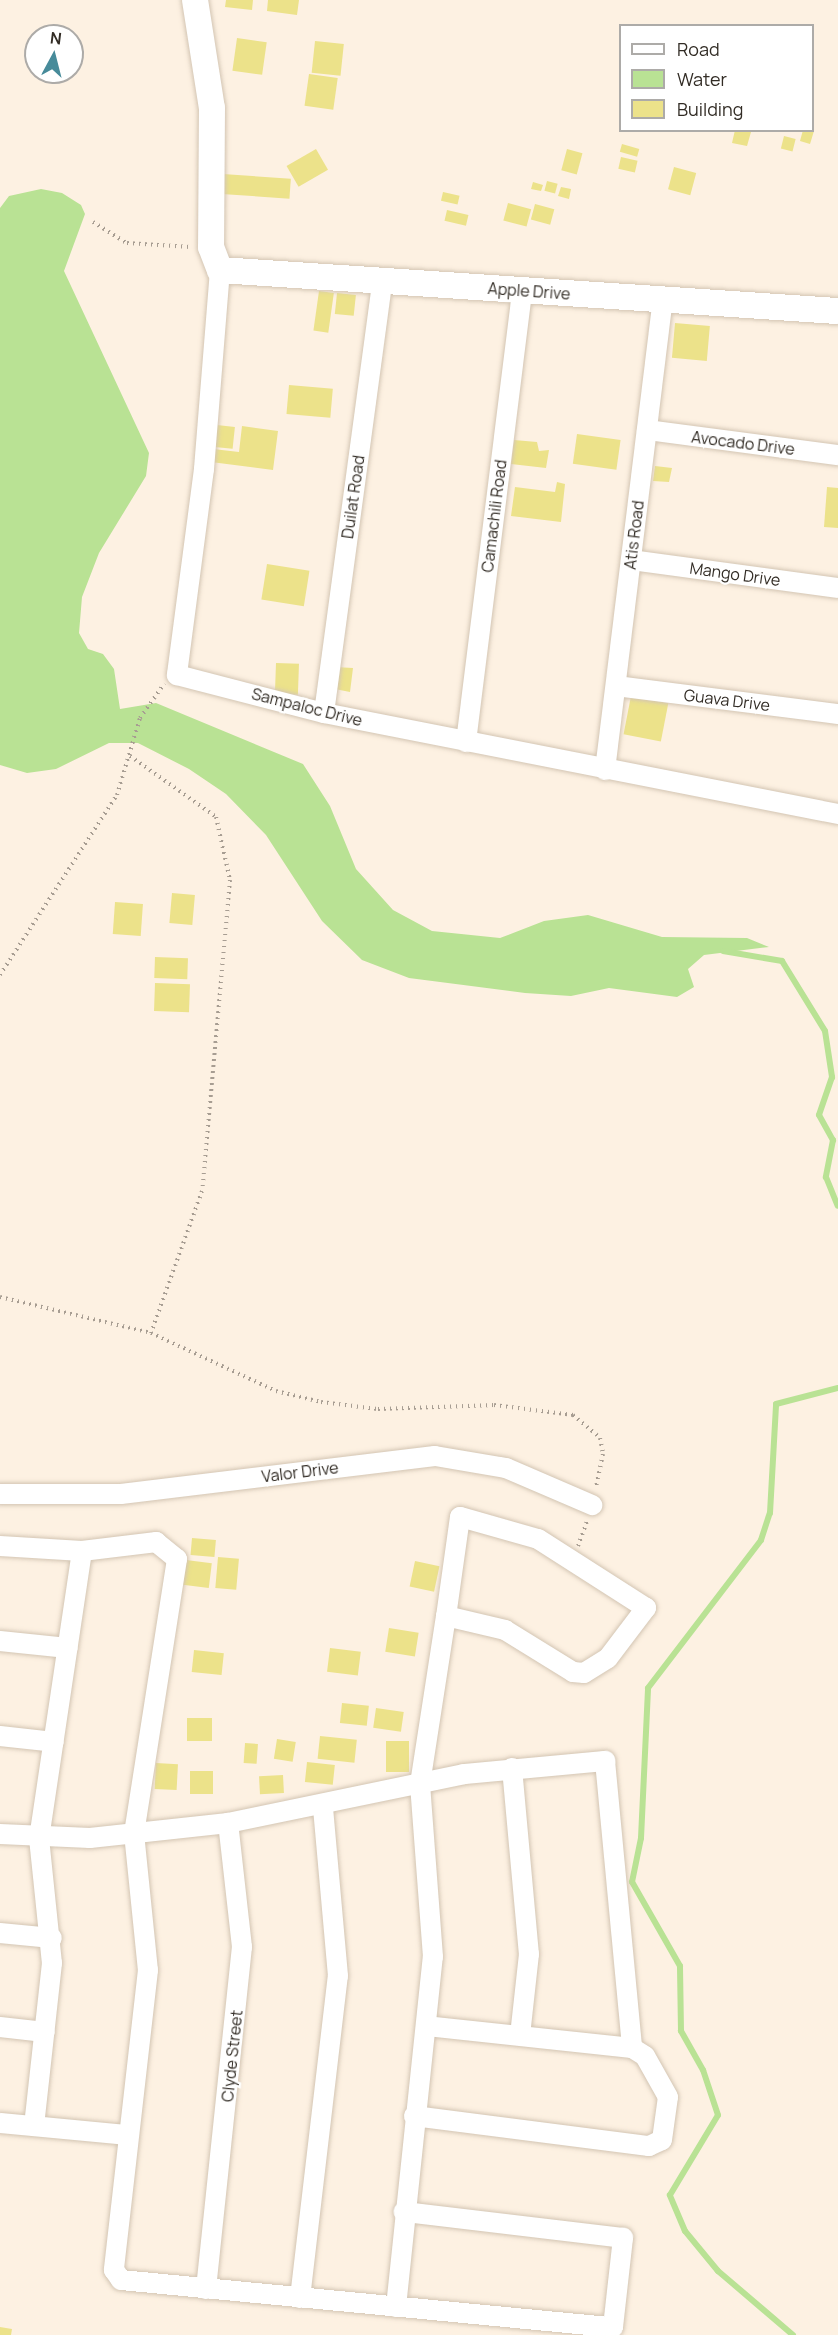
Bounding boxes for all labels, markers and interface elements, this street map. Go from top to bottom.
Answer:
north arrow [24,24,84,84]
legend [619,24,814,132]
text: N [49,27,63,50]
text: Road [677,37,720,61]
text: Water [677,67,727,91]
text: Building [677,97,743,121]
street label: Apple Drive [487,279,571,303]
street label: Avocado Drive [690,427,796,459]
street label: Duilat Road [338,454,368,540]
street label: Camachili Road [478,459,510,573]
street label: Atis Road [620,499,648,571]
street label: Mango Drive [688,558,782,590]
street label: Sampaloc Drive [250,684,364,730]
street label: Guava Drive [683,685,771,715]
street label: Valor Drive [260,1458,340,1486]
street label: Clyde Street [218,2009,246,2103]

